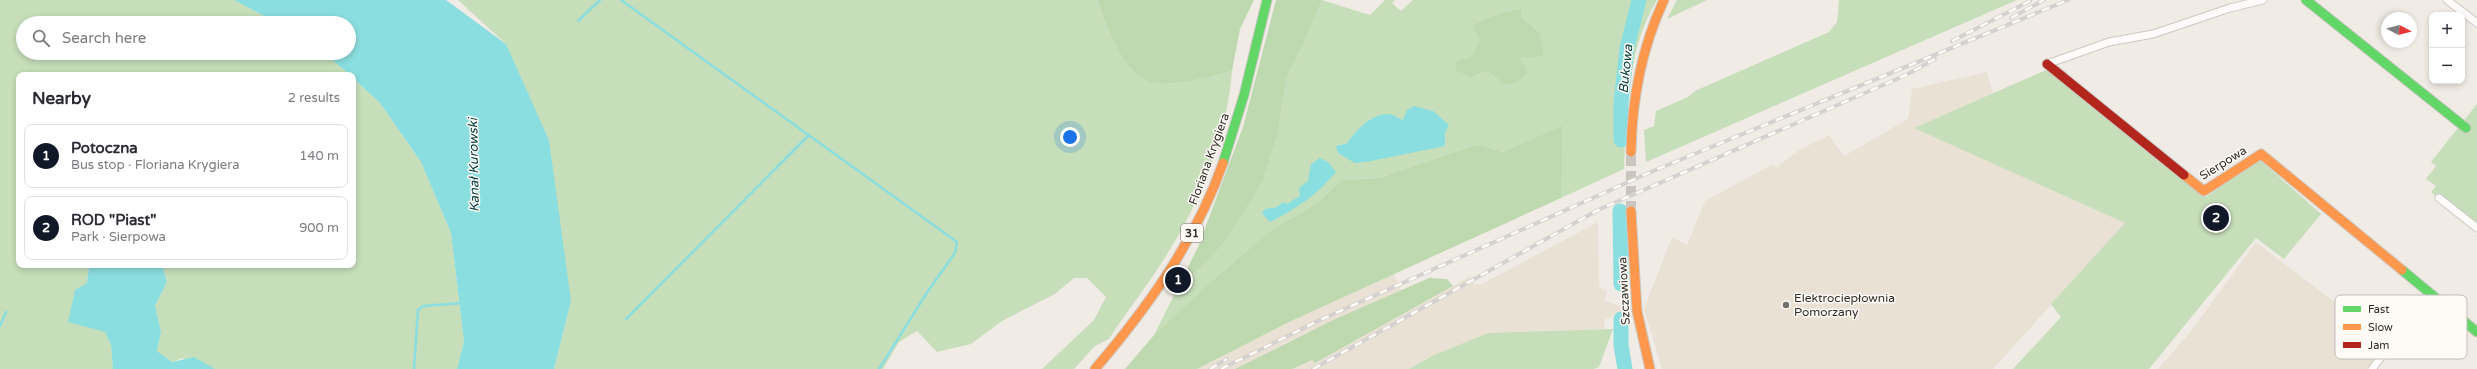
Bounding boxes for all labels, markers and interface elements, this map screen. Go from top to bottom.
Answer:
north arrow [2381,12,2417,48]
map controls [2429,12,2465,84]
button: + [2429,12,2465,48]
search box [16,16,356,60]
icon: search [30,27,52,49]
text: Search here [62,29,146,47]
water label: Bukowa [1615,43,1637,94]
button: − [2429,48,2465,84]
text: Nearby [32,88,91,109]
text: 2 results [288,90,340,106]
street label: Floriana Krygiera [1186,111,1232,207]
water label: Kanał Kurowski [465,116,483,212]
your location [1060,127,1080,147]
text: Potoczna [71,139,138,157]
street label: Sierpowa [2197,143,2249,183]
text: 1 [42,148,50,164]
text: 140 m [299,148,339,164]
text: Bus stop · Floriana Krygiera [71,157,240,173]
pin: 2 [2203,203,2229,233]
text: ROD "Piast" [71,211,156,229]
text: 2 [42,220,50,236]
text: 900 m [299,220,339,236]
road number: 31 [1181,224,1203,242]
text: Park · Sierpowa [71,229,166,245]
street label: Szczawiowa [1615,257,1633,325]
pin: 1 [1165,265,1191,295]
place label: Elektrociepłownia Pomorzany [1794,291,1895,319]
legend [2335,295,2467,359]
marker: Elektrociepłownia Pomorzany [1781,300,1791,310]
text: Fast [2368,303,2389,316]
text: Slow [2368,321,2393,334]
text: Jam [2368,339,2389,352]

